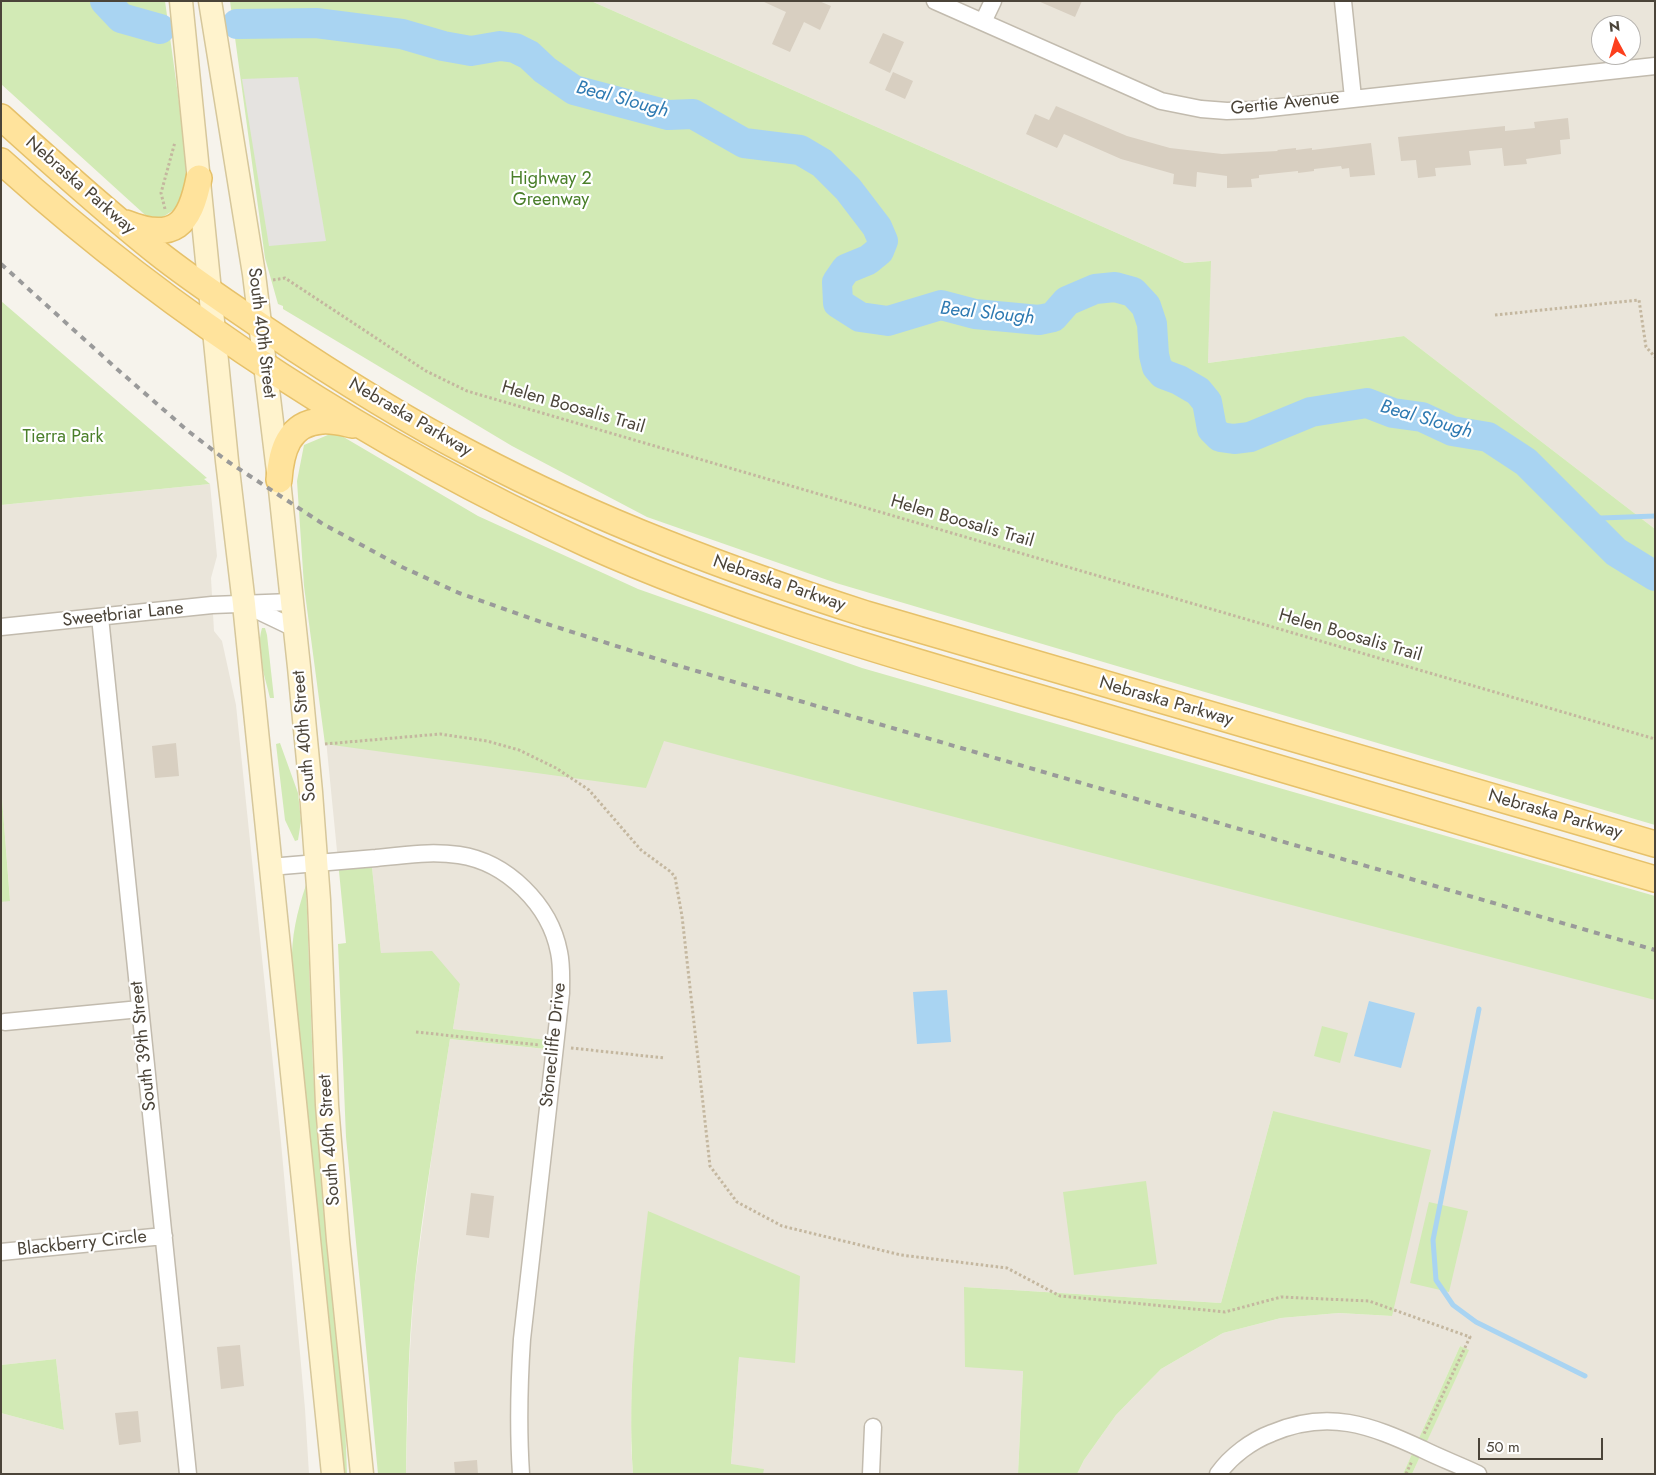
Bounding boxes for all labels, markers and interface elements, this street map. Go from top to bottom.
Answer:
north arrow [1591,15,1641,65]
text: N [1608,16,1621,37]
water label: Beal Slough [573,77,671,123]
street label: Gertie Avenue [1230,88,1340,120]
street label: Nebraska Parkway [21,132,139,240]
park label: Highway 2 Greenway [510,169,592,212]
street label: South 40th Street [242,266,280,400]
water label: Beal Slough [939,298,1035,330]
street label: Nebraska Parkway [345,374,475,462]
street label: Helen Boosalis Trail [499,377,647,439]
water label: Beal Slough [1377,396,1475,444]
park label: Tierra Park [23,427,103,449]
street label: Helen Boosalis Trail [888,491,1036,553]
street label: Nebraska Parkway [710,551,848,617]
street label: Sweetbriar Lane [61,598,185,632]
street label: Helen Boosalis Trail [1276,605,1424,667]
street label: South 40th Street [289,669,321,803]
street label: Nebraska Parkway [1096,673,1236,731]
street label: Nebraska Parkway [1485,786,1625,844]
street label: South 39th Street [126,980,162,1112]
street label: Stonecliffe Drive [537,982,571,1108]
street label: South 40th Street [315,1074,345,1206]
street label: Blackberry Circle [16,1226,148,1262]
scale bar [1481,1428,1606,1460]
text: 50 m [1486,1436,1520,1458]

